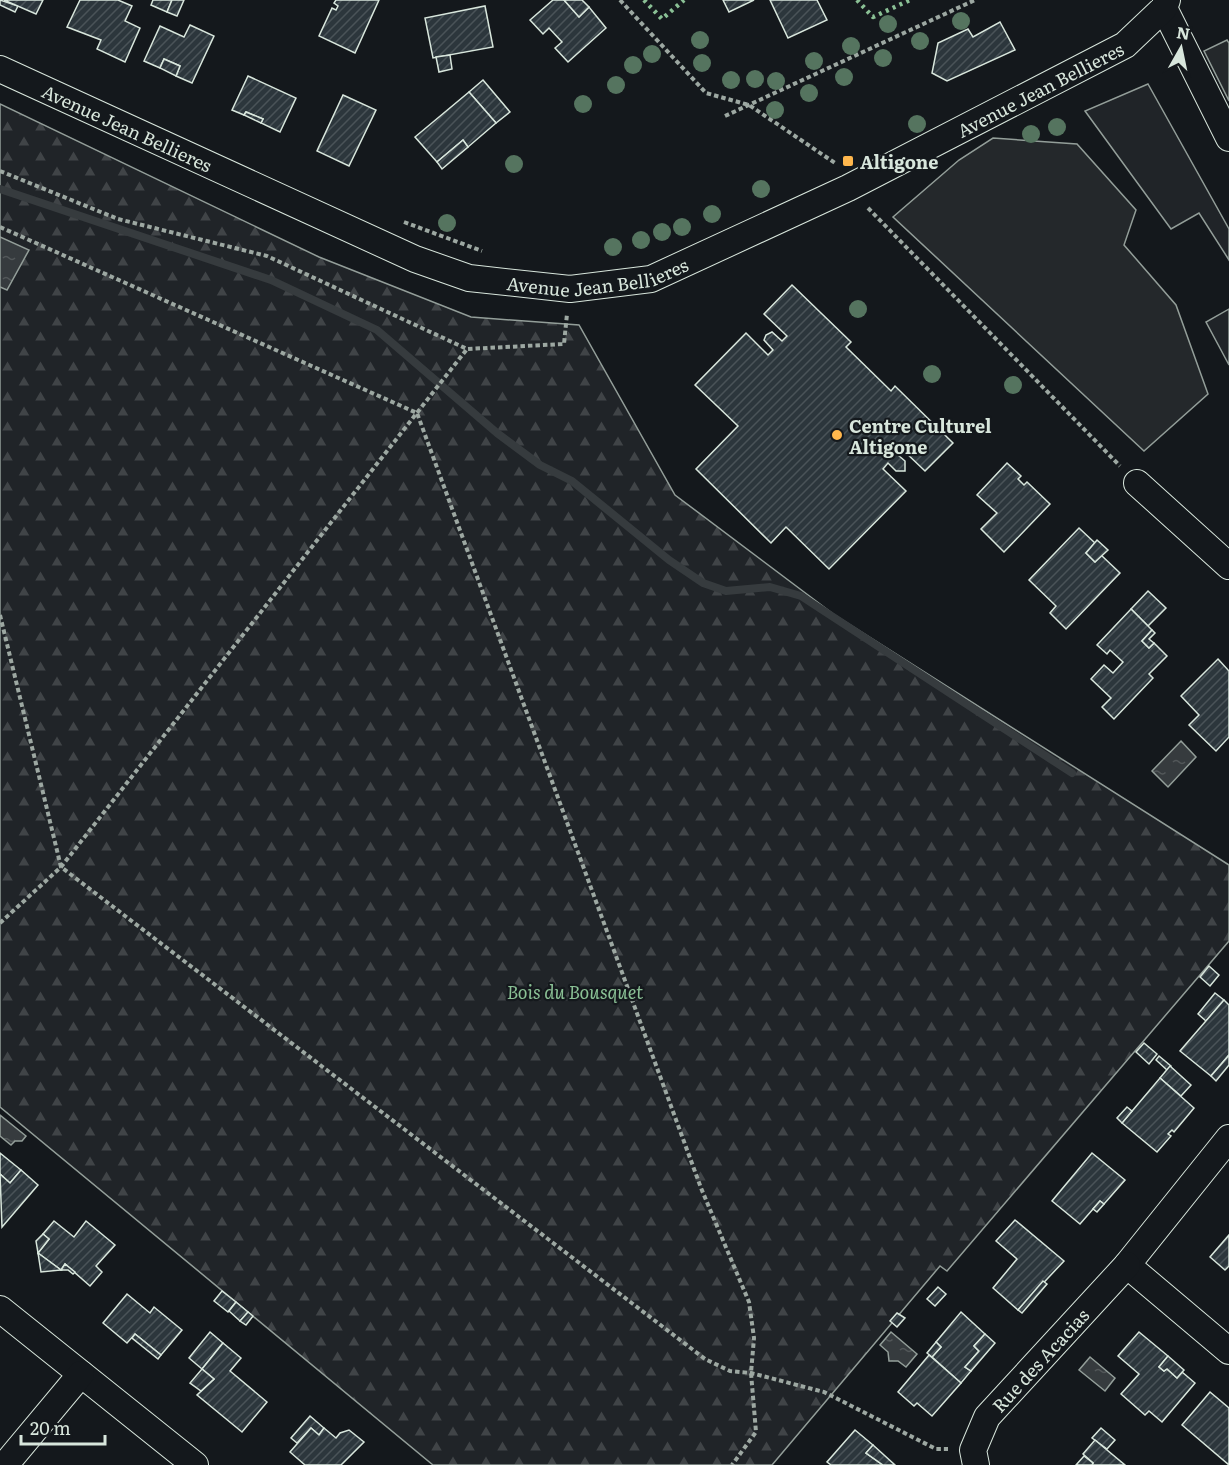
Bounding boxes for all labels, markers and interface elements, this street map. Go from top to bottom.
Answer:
north arrow [1151,18,1211,78]
text: N [1175,19,1192,45]
street label: Avenue Jean Bellieres [952,35,1128,143]
street label: Avenue Jean Bellieres [38,77,217,178]
place label: Altigone [860,148,938,175]
marker: Altigone [841,154,855,168]
street label: Avenue Jean Bellieres [505,250,692,302]
place label: Centre Culturel Altigone [849,412,992,460]
marker: Centre Culturel Altigone [830,428,844,442]
park label: Bois du Bousquet [507,978,643,1005]
street label: Rue des Acacias [985,1302,1095,1418]
scale bar [21,1408,105,1446]
text: 20 m [30,1414,71,1441]

